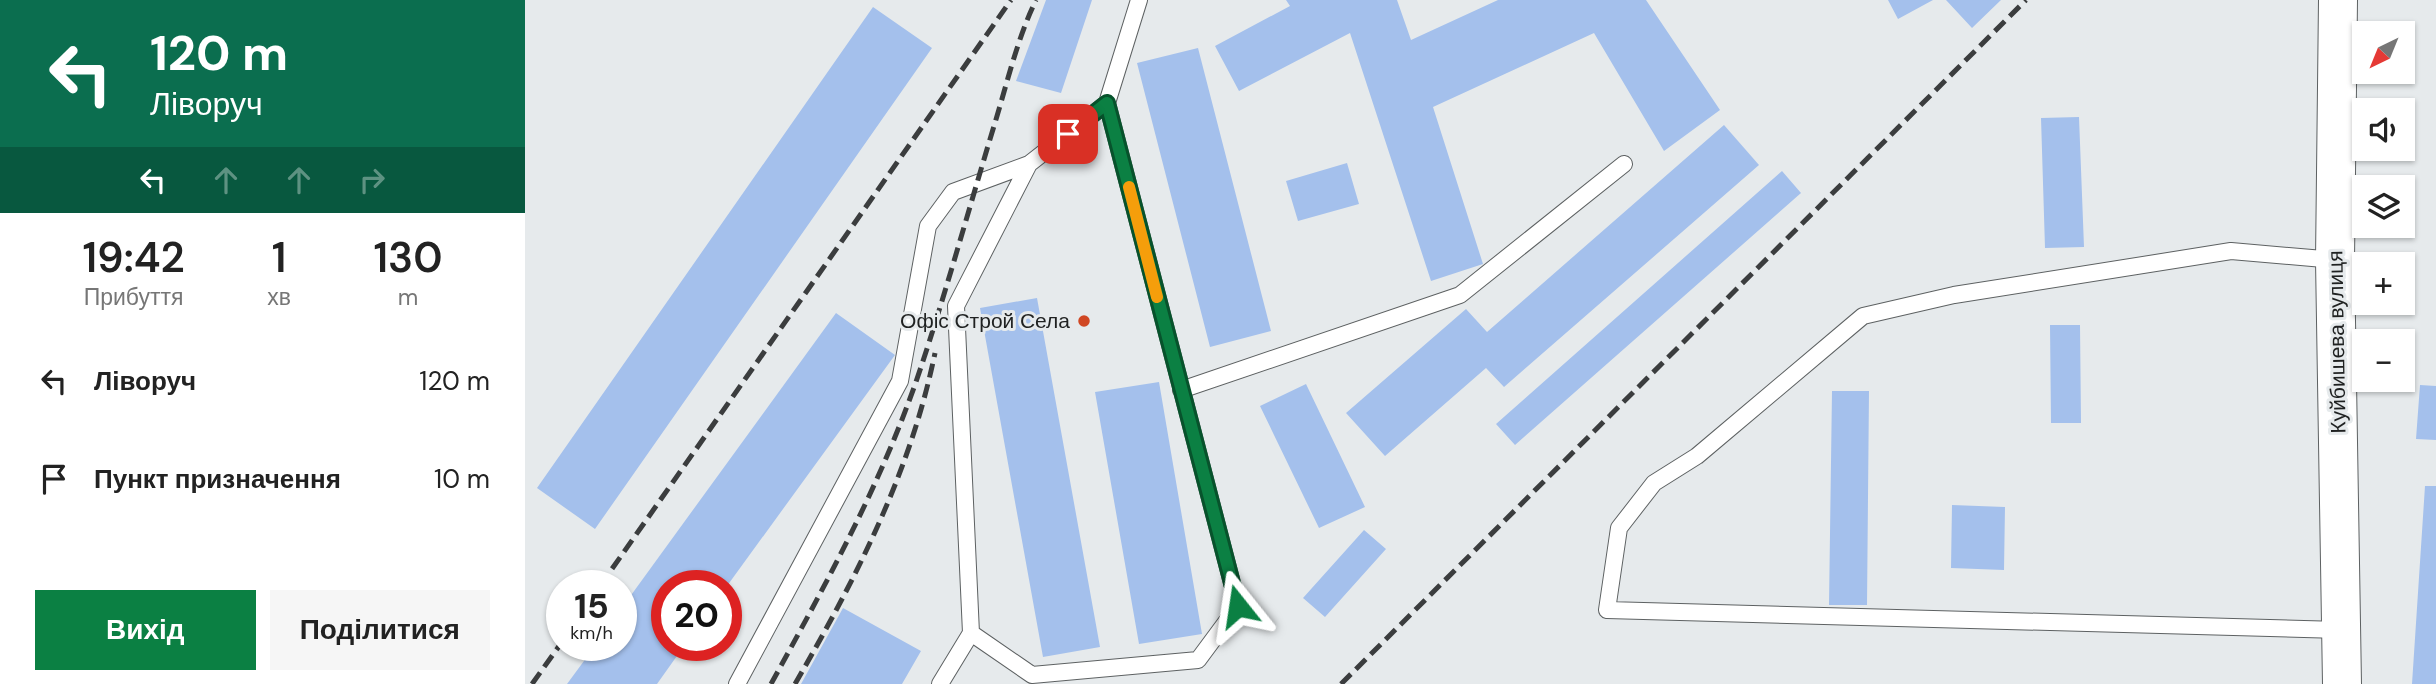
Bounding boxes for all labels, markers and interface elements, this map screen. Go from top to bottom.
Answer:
text: 120 m [150,21,288,85]
north arrow [2352,21,2415,84]
map controls [2352,21,2415,392]
icon: left [35,28,126,119]
text: Ліворуч [150,83,263,125]
button: sound [2352,98,2415,161]
pin [1038,104,1098,164]
icon: arrive [1049,115,1087,153]
icon: left [134,161,172,199]
icon: ahead [207,161,245,199]
icon: ahead [280,161,318,199]
icon: right [353,161,391,199]
button: layers [2352,175,2415,238]
text: 19:42 [82,230,185,285]
text: 1 [272,230,286,285]
text: 130 [373,230,443,285]
street label: Куйбишева вулиця [2321,250,2353,434]
button: + [2352,252,2415,315]
text: Прибуття [84,282,184,312]
text: хв [267,282,291,312]
text: m [398,282,418,312]
place label: Офіс Строй Села [900,307,1070,335]
marker: Офіс Строй Села [1076,313,1092,329]
button: − [2352,329,2415,392]
icon: left [35,362,73,400]
text: Ліворуч [94,364,196,398]
text: 120 m [419,364,490,398]
icon: arrive [35,460,73,498]
text: Пункт призначення [94,462,341,496]
text: 10 m [434,462,490,496]
position arrow [1201,569,1275,643]
speed limit sign: 20 [651,570,742,661]
text: 15 [574,583,609,629]
button: Вихід [35,590,256,670]
button: Поділитися [270,590,490,670]
text: km/h [570,621,613,645]

